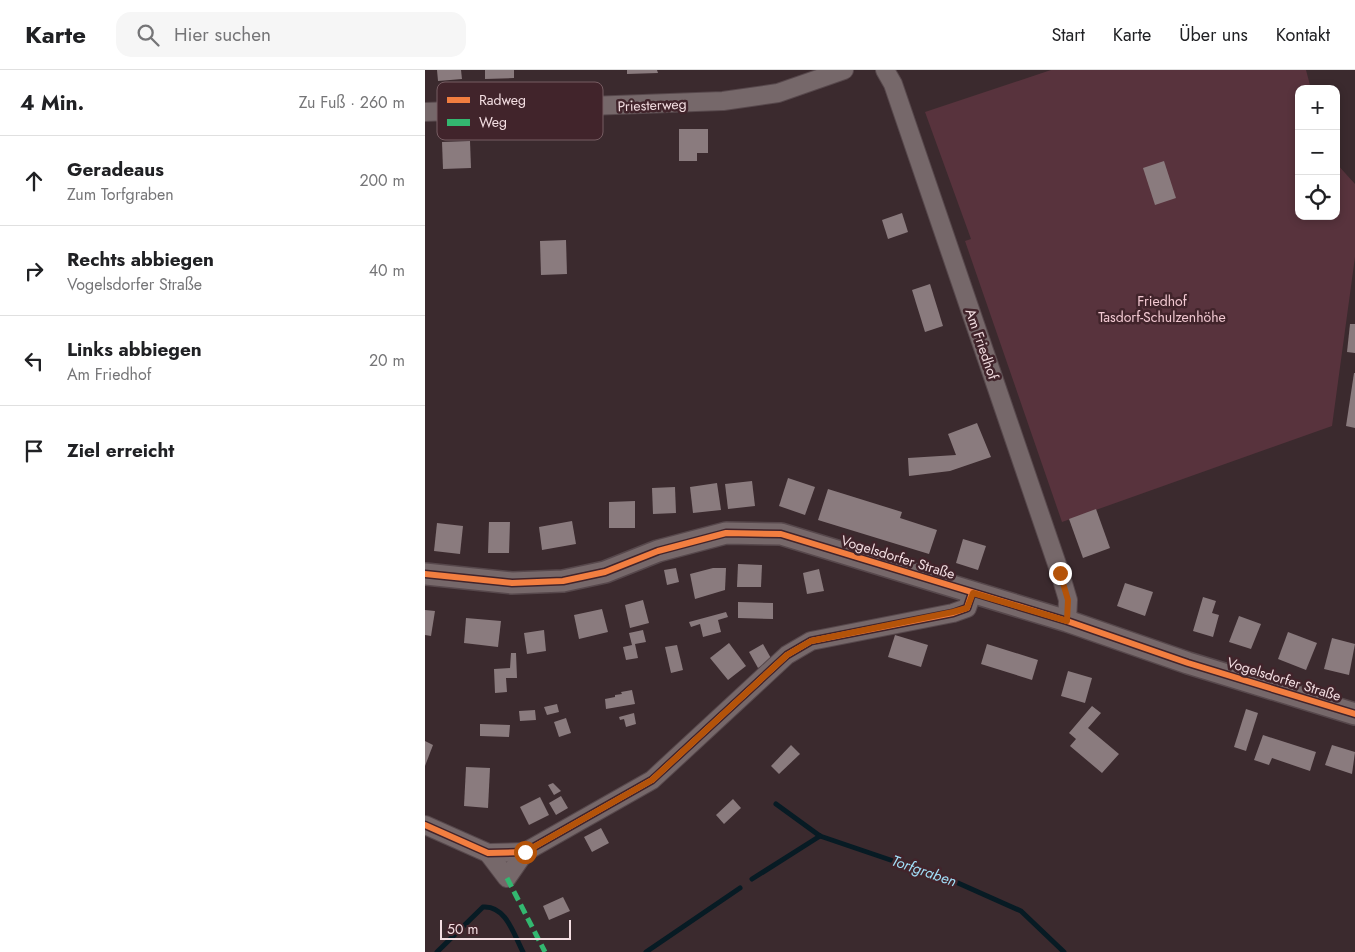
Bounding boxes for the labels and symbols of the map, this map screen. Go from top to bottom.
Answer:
legend [437,82,603,140]
text: Radweg [479,90,526,110]
street label: Priesterweg [617,94,687,116]
text: Weg [479,112,507,132]
park label: Friedhof Tasdorf-Schulzenhöhe [1098,291,1226,327]
street label: Am Friedhof [961,306,1004,383]
street label: Vogelsdorfer Straße [839,530,957,584]
route end [1049,562,1072,585]
street label: Vogelsdorfer Straße [1225,652,1343,706]
route start [514,841,537,864]
water label: Torfgraben [889,850,959,892]
scale bar [440,917,571,940]

